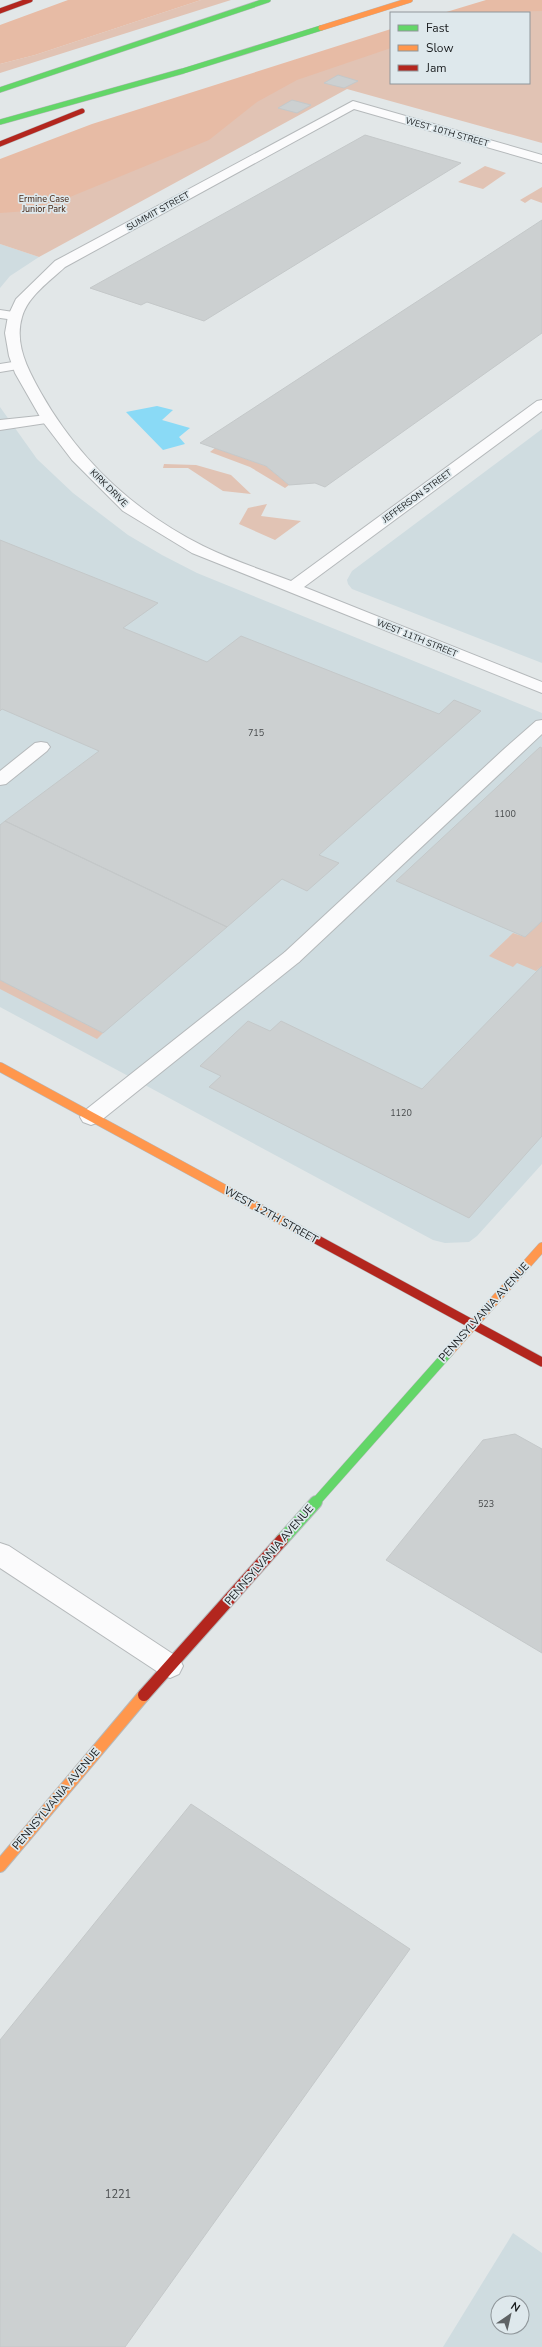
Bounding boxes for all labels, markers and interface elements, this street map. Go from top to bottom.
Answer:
legend [390,12,530,84]
text: Fast [426,20,449,36]
text: Slow [426,40,454,56]
text: Jam [425,60,447,76]
street label: WEST 10TH STREET [404,114,491,150]
street label: SUMMIT STREET [124,188,192,233]
park label: Ermine Case Junior Park [19,193,69,215]
street label: JEFFERSON STREET [379,466,455,526]
street label: KIRK DRIVE [88,467,130,509]
street label: WEST 11TH STREET [375,616,460,660]
house number: 715 [248,727,264,739]
house number: 1100 [494,808,516,820]
house number: 1120 [390,1107,412,1119]
street label: WEST 12TH STREET [221,1183,321,1247]
street label: PENNSYLVANIA AVENUE [435,1259,533,1365]
house number: 523 [478,1498,494,1510]
street label: PENNSYLVANIA AVENUE [221,1502,317,1608]
street label: PENNSYLVANIA AVENUE [9,1745,103,1853]
house number: 1221 [105,2187,131,2202]
north arrow [490,2295,530,2335]
text: N [508,2299,523,2316]

